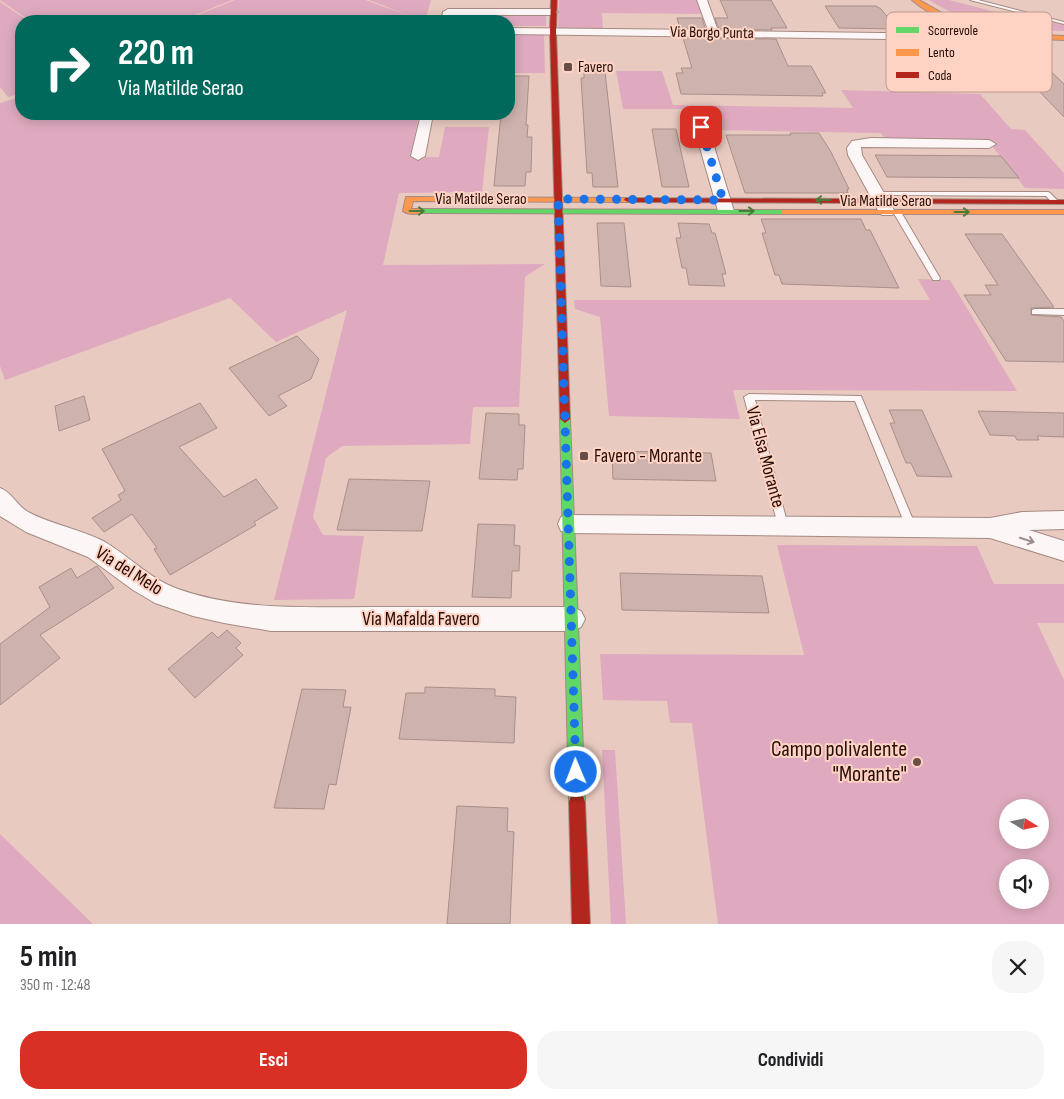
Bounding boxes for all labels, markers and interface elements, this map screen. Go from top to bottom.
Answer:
legend [886,12,1052,92]
text: Scorrevole [928,22,978,39]
street label: Via Borgo Punta [670,23,754,43]
text: 220 m [118,32,194,75]
icon: right [35,35,100,100]
text: Lento [928,44,955,61]
place label: Favero [578,58,613,77]
marker: Favero [562,61,574,73]
text: Coda [928,67,952,84]
text: Via Matilde Serao [118,75,244,102]
pin [680,106,722,148]
icon: arrive [687,113,715,141]
street label: Via Matilde Serao [435,190,527,209]
street label: Via Matilde Serao [840,192,932,211]
one-way arrow [815,196,831,205]
one-way arrow [408,206,425,216]
one-way arrow [739,206,755,216]
one-way arrow [954,207,970,217]
street label: Via Elsa Morante [740,404,790,510]
place label: Favero - Morante [594,445,702,468]
marker: Favero - Morante [578,450,590,462]
one-way arrow [1018,536,1034,545]
street label: Via del Melo [91,541,167,601]
street label: Via Mafalda Favero [362,608,480,631]
place label: Campo polivalente "Morante" [771,736,907,788]
position arrow [549,745,601,797]
marker: Campo polivalente "Morante" [911,756,923,768]
north arrow [999,799,1049,849]
map controls [999,799,1049,909]
button: sound [999,859,1049,909]
text: 5 min [20,939,77,975]
button: close [992,941,1044,993]
text: 350 m · 12:48 [20,976,90,995]
button: Esci [20,1031,527,1089]
button: Condividi [537,1031,1044,1089]

